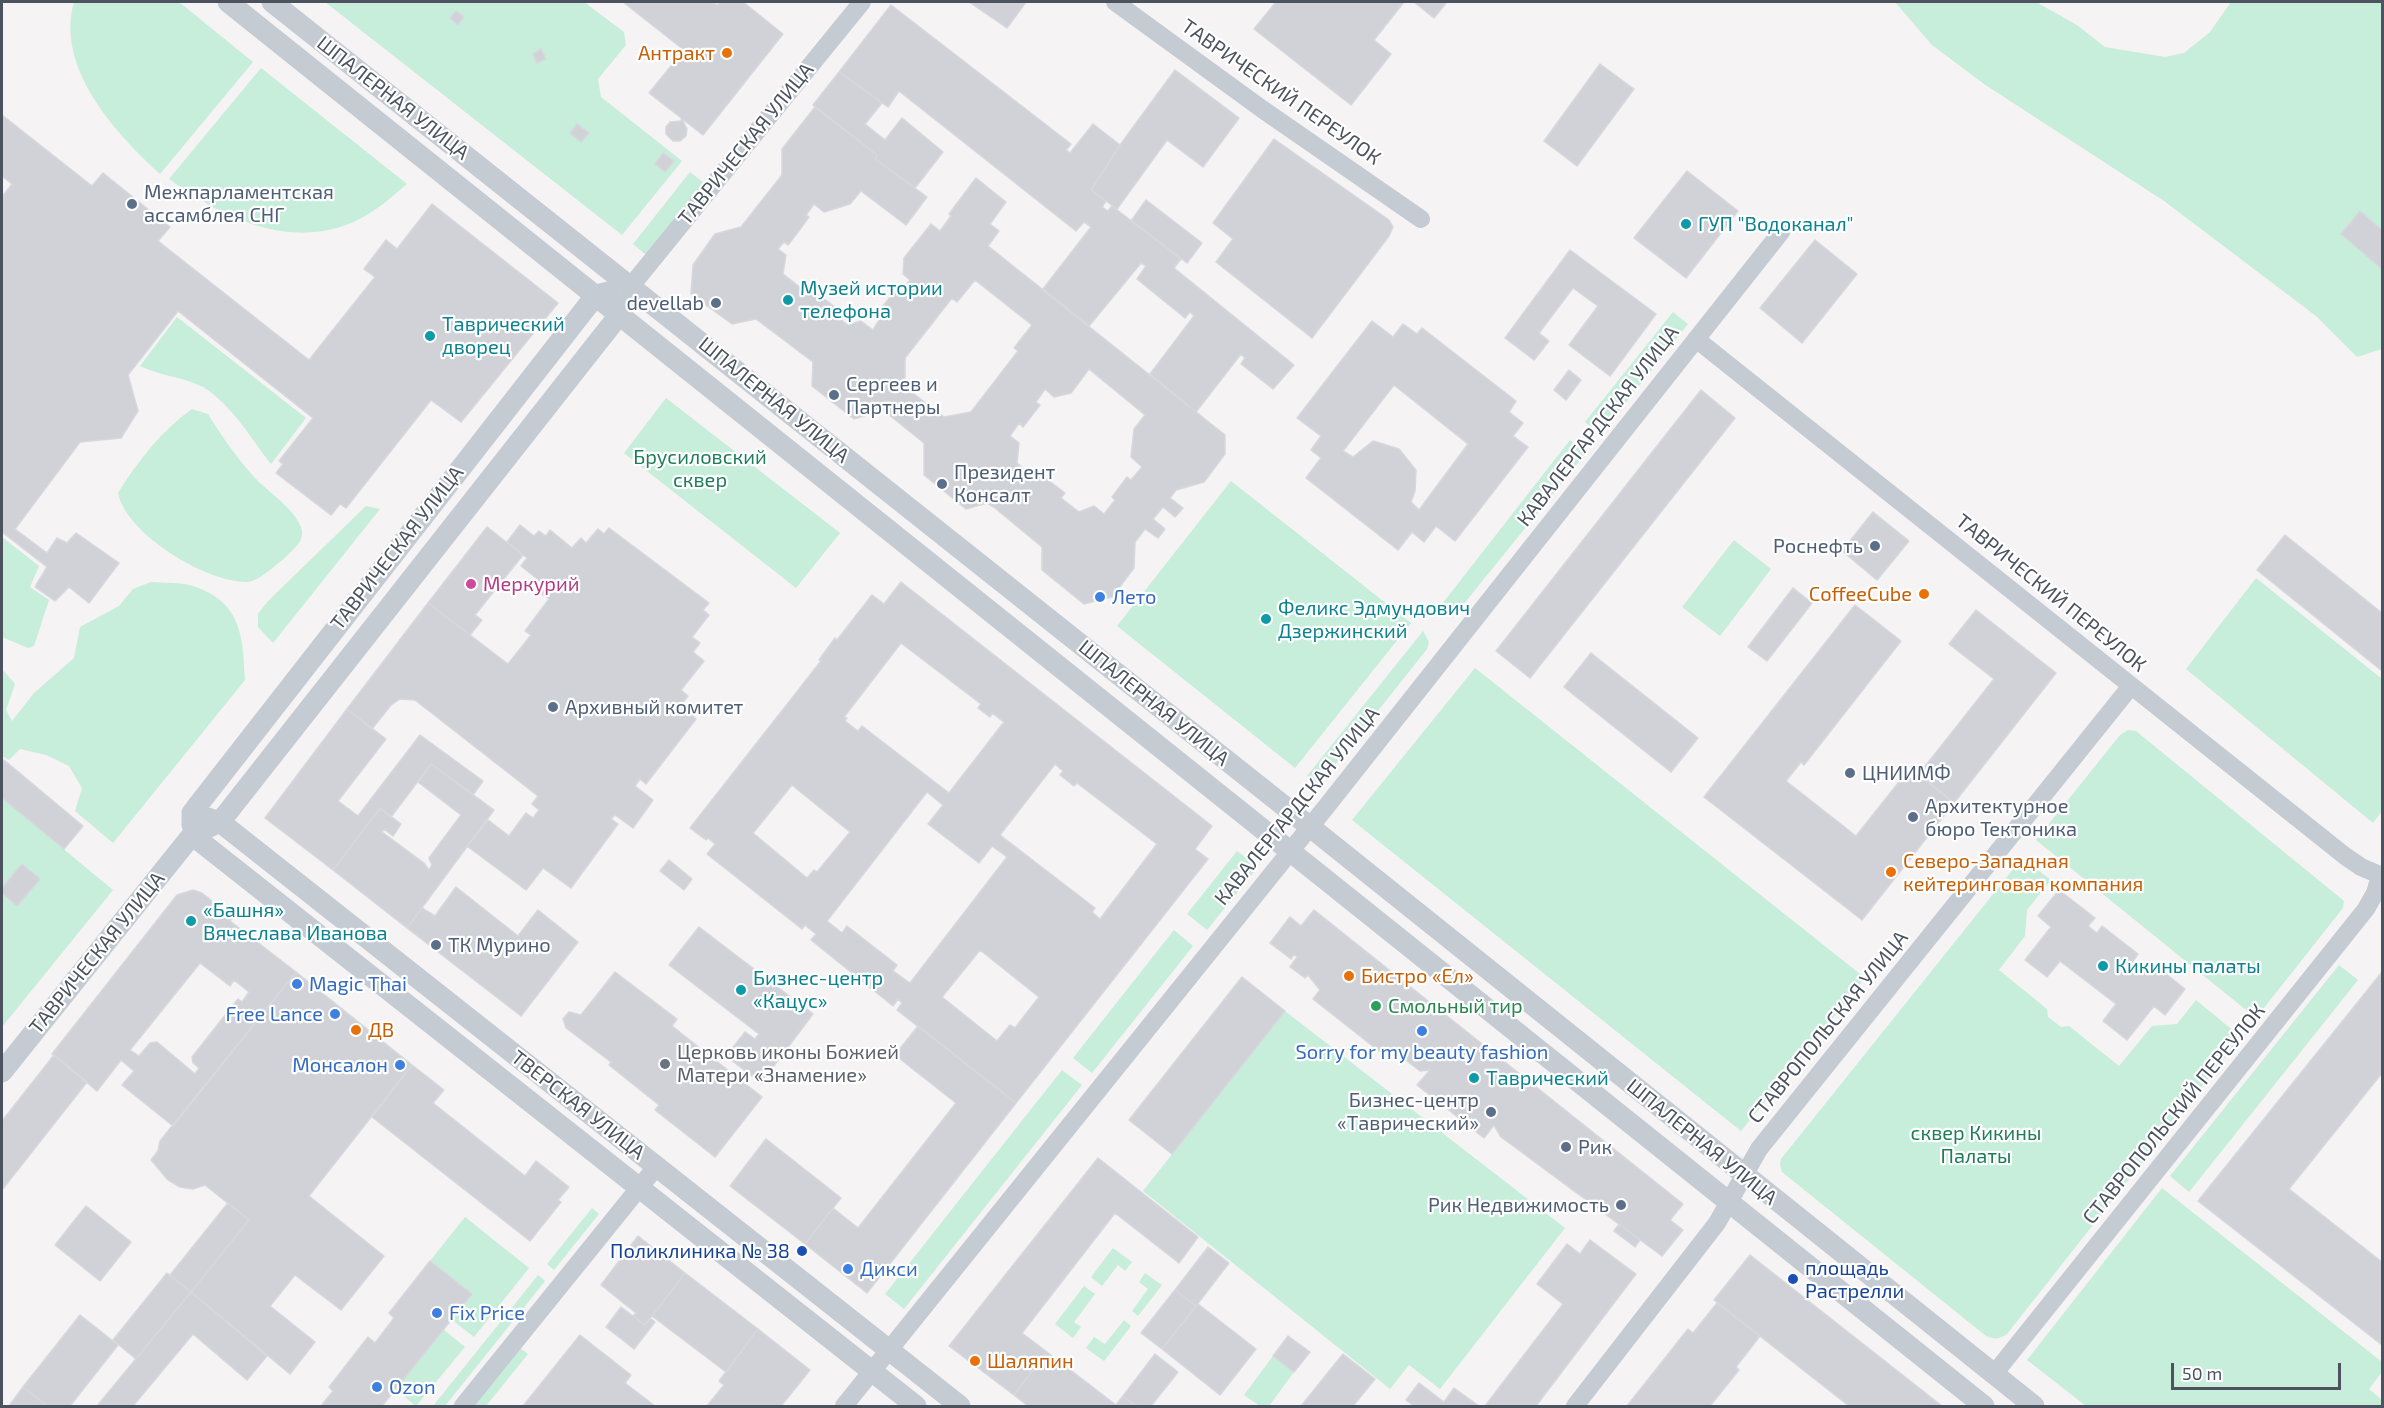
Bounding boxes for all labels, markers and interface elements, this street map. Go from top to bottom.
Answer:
street label: ТАВРИЧЕСКИЙ ПЕРЕУЛОК [1177,14,1385,170]
street label: ШПАЛЕРНАЯ УЛИЦА [312,31,474,165]
place label: Антракт [638,41,715,65]
marker: Антракт [720,46,734,60]
street label: ТАВРИЧЕСКАЯ УЛИЦА [673,58,819,230]
place label: Межпарламентская ассамблея СНГ [144,180,334,227]
marker: Межпарламентская ассамблея СНГ [125,197,139,211]
place label: ГУП "Водоканал" [1698,212,1854,236]
marker: ГУП "Водоканал" [1679,217,1693,231]
place label: Музей истории телефона [800,276,943,323]
place label: devellab [626,291,704,315]
marker: Музей истории телефона [781,293,795,307]
marker: devellab [709,296,723,310]
place label: Таврический дворец [442,312,565,359]
street label: КАВАЛЕРГАРДСКАЯ УЛИЦА [1512,321,1684,531]
marker: Таврический дворец [423,329,437,343]
street label: ШПАЛЕРНАЯ УЛИЦА [694,332,854,468]
place label: Сергеев и Партнеры [846,372,940,419]
marker: Сергеев и Партнеры [827,388,841,402]
park label: Брусиловский сквер [633,445,767,492]
place label: Президент Консалт [954,460,1055,507]
street label: ТАВРИЧЕСКАЯ УЛИЦА [325,461,469,635]
marker: Президент Консалт [935,477,949,491]
street label: ТАВРИЧЕСКИЙ ПЕРЕУЛОК [1951,509,2151,677]
place label: Роснефть [1773,534,1863,558]
marker: Роснефть [1868,539,1882,553]
place label: Меркурий [483,572,579,596]
marker: Меркурий [464,577,478,591]
place label: CoffeeCube [1809,582,1912,606]
place label: Лето [1112,585,1156,609]
marker: CoffeeCube [1917,587,1931,601]
marker: Лето [1093,590,1107,604]
place label: Феликс Эдмундович Дзержинский [1278,596,1470,643]
marker: Феликс Эдмундович Дзержинский [1259,612,1273,626]
street label: ШПАЛЕРНАЯ УЛИЦА [1074,635,1234,771]
place label: Архивный комитет [565,695,743,719]
marker: Архивный комитет [546,700,560,714]
street label: КАВАЛЕРГАРДСКАЯ УЛИЦА [1210,702,1384,910]
place label: ЦНИИМФ [1862,761,1951,785]
marker: ЦНИИМФ [1843,766,1857,780]
place label: Архитектурное бюро Тектоника [1925,794,2077,841]
marker: Архитектурное бюро Тектоника [1906,810,1920,824]
place label: Северо-Западная кейтеринговая компания [1903,849,2143,896]
marker: Северо-Западная кейтеринговая компания [1884,865,1898,879]
street label: ТАВРИЧЕСКАЯ УЛИЦА [24,867,170,1039]
place label: «Башня» Вячеслава Иванова [203,898,388,945]
marker: «Башня» Вячеслава Иванова [184,914,198,928]
street label: СТАВРОПОЛЬСКАЯ УЛИЦА [1743,926,1913,1128]
place label: ТК Мурино [448,933,551,957]
marker: ТК Мурино [429,938,443,952]
place label: Кикины палаты [2115,954,2261,978]
marker: Кикины палаты [2096,959,2110,973]
place label: Бистро «Ел» [1361,964,1474,988]
place label: Бизнес-центр «Кацус» [753,966,883,1013]
marker: Бистро «Ел» [1342,969,1356,983]
place label: Magic Thai [309,972,407,996]
marker: Magic Thai [290,977,304,991]
marker: Бизнес-центр «Кацус» [734,983,748,997]
place label: Смольный тир [1388,994,1523,1018]
marker: Смольный тир [1369,999,1383,1013]
street label: СТАВРОПОЛЬСКИЙ ПЕРЕУЛОК [2078,999,2270,1229]
place label: Free Lance [226,1002,323,1026]
marker: Free Lance [328,1007,342,1021]
place label: ДВ [368,1018,394,1042]
marker: ДВ [349,1023,363,1037]
marker: Sorry for my beauty fashion [1415,1024,1429,1038]
place label: Церковь иконы Божией Матери «Знамение» [677,1040,899,1087]
place label: Sorry for my beauty fashion [1296,1040,1548,1064]
street label: ТВЕРСКАЯ УЛИЦА [506,1045,650,1165]
place label: Монсалон [292,1053,388,1077]
marker: Церковь иконы Божией Матери «Знамение» [658,1057,672,1071]
marker: Монсалон [393,1058,407,1072]
place label: Таврический [1486,1066,1609,1090]
marker: Таврический [1467,1071,1481,1085]
street label: ШПАЛЕРНАЯ УЛИЦА [1622,1074,1782,1210]
place label: Бизнес-центр «Таврический» [1337,1088,1479,1135]
marker: Бизнес-центр «Таврический» [1484,1105,1498,1119]
park label: сквер Кикины Палаты [1911,1121,2041,1168]
place label: Рик [1578,1135,1612,1159]
marker: Рик [1559,1140,1573,1154]
place label: Рик Недвижимость [1428,1193,1609,1217]
marker: Рик Недвижимость [1614,1198,1628,1212]
place label: Поликлиника № 38 [610,1239,790,1263]
marker: Поликлиника № 38 [795,1244,809,1258]
place label: площадь Растрелли [1805,1256,1904,1303]
place label: Дикси [860,1257,918,1281]
marker: Дикси [841,1262,855,1276]
marker: площадь Растрелли [1786,1272,1800,1286]
place label: Fix Price [449,1301,525,1325]
marker: Fix Price [430,1306,444,1320]
place label: Шаляпин [987,1349,1074,1373]
scale bar [2174,1351,2344,1389]
marker: Шаляпин [968,1354,982,1368]
text: 50 m [2182,1362,2222,1384]
place label: Ozon [389,1375,436,1399]
marker: Ozon [370,1380,384,1394]

